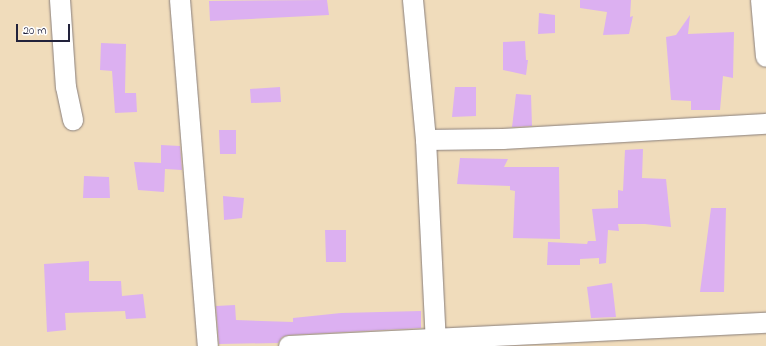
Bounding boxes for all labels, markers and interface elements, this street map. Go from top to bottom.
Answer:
scale bar [18,16,72,42]
text: 20 m [23,22,46,40]

